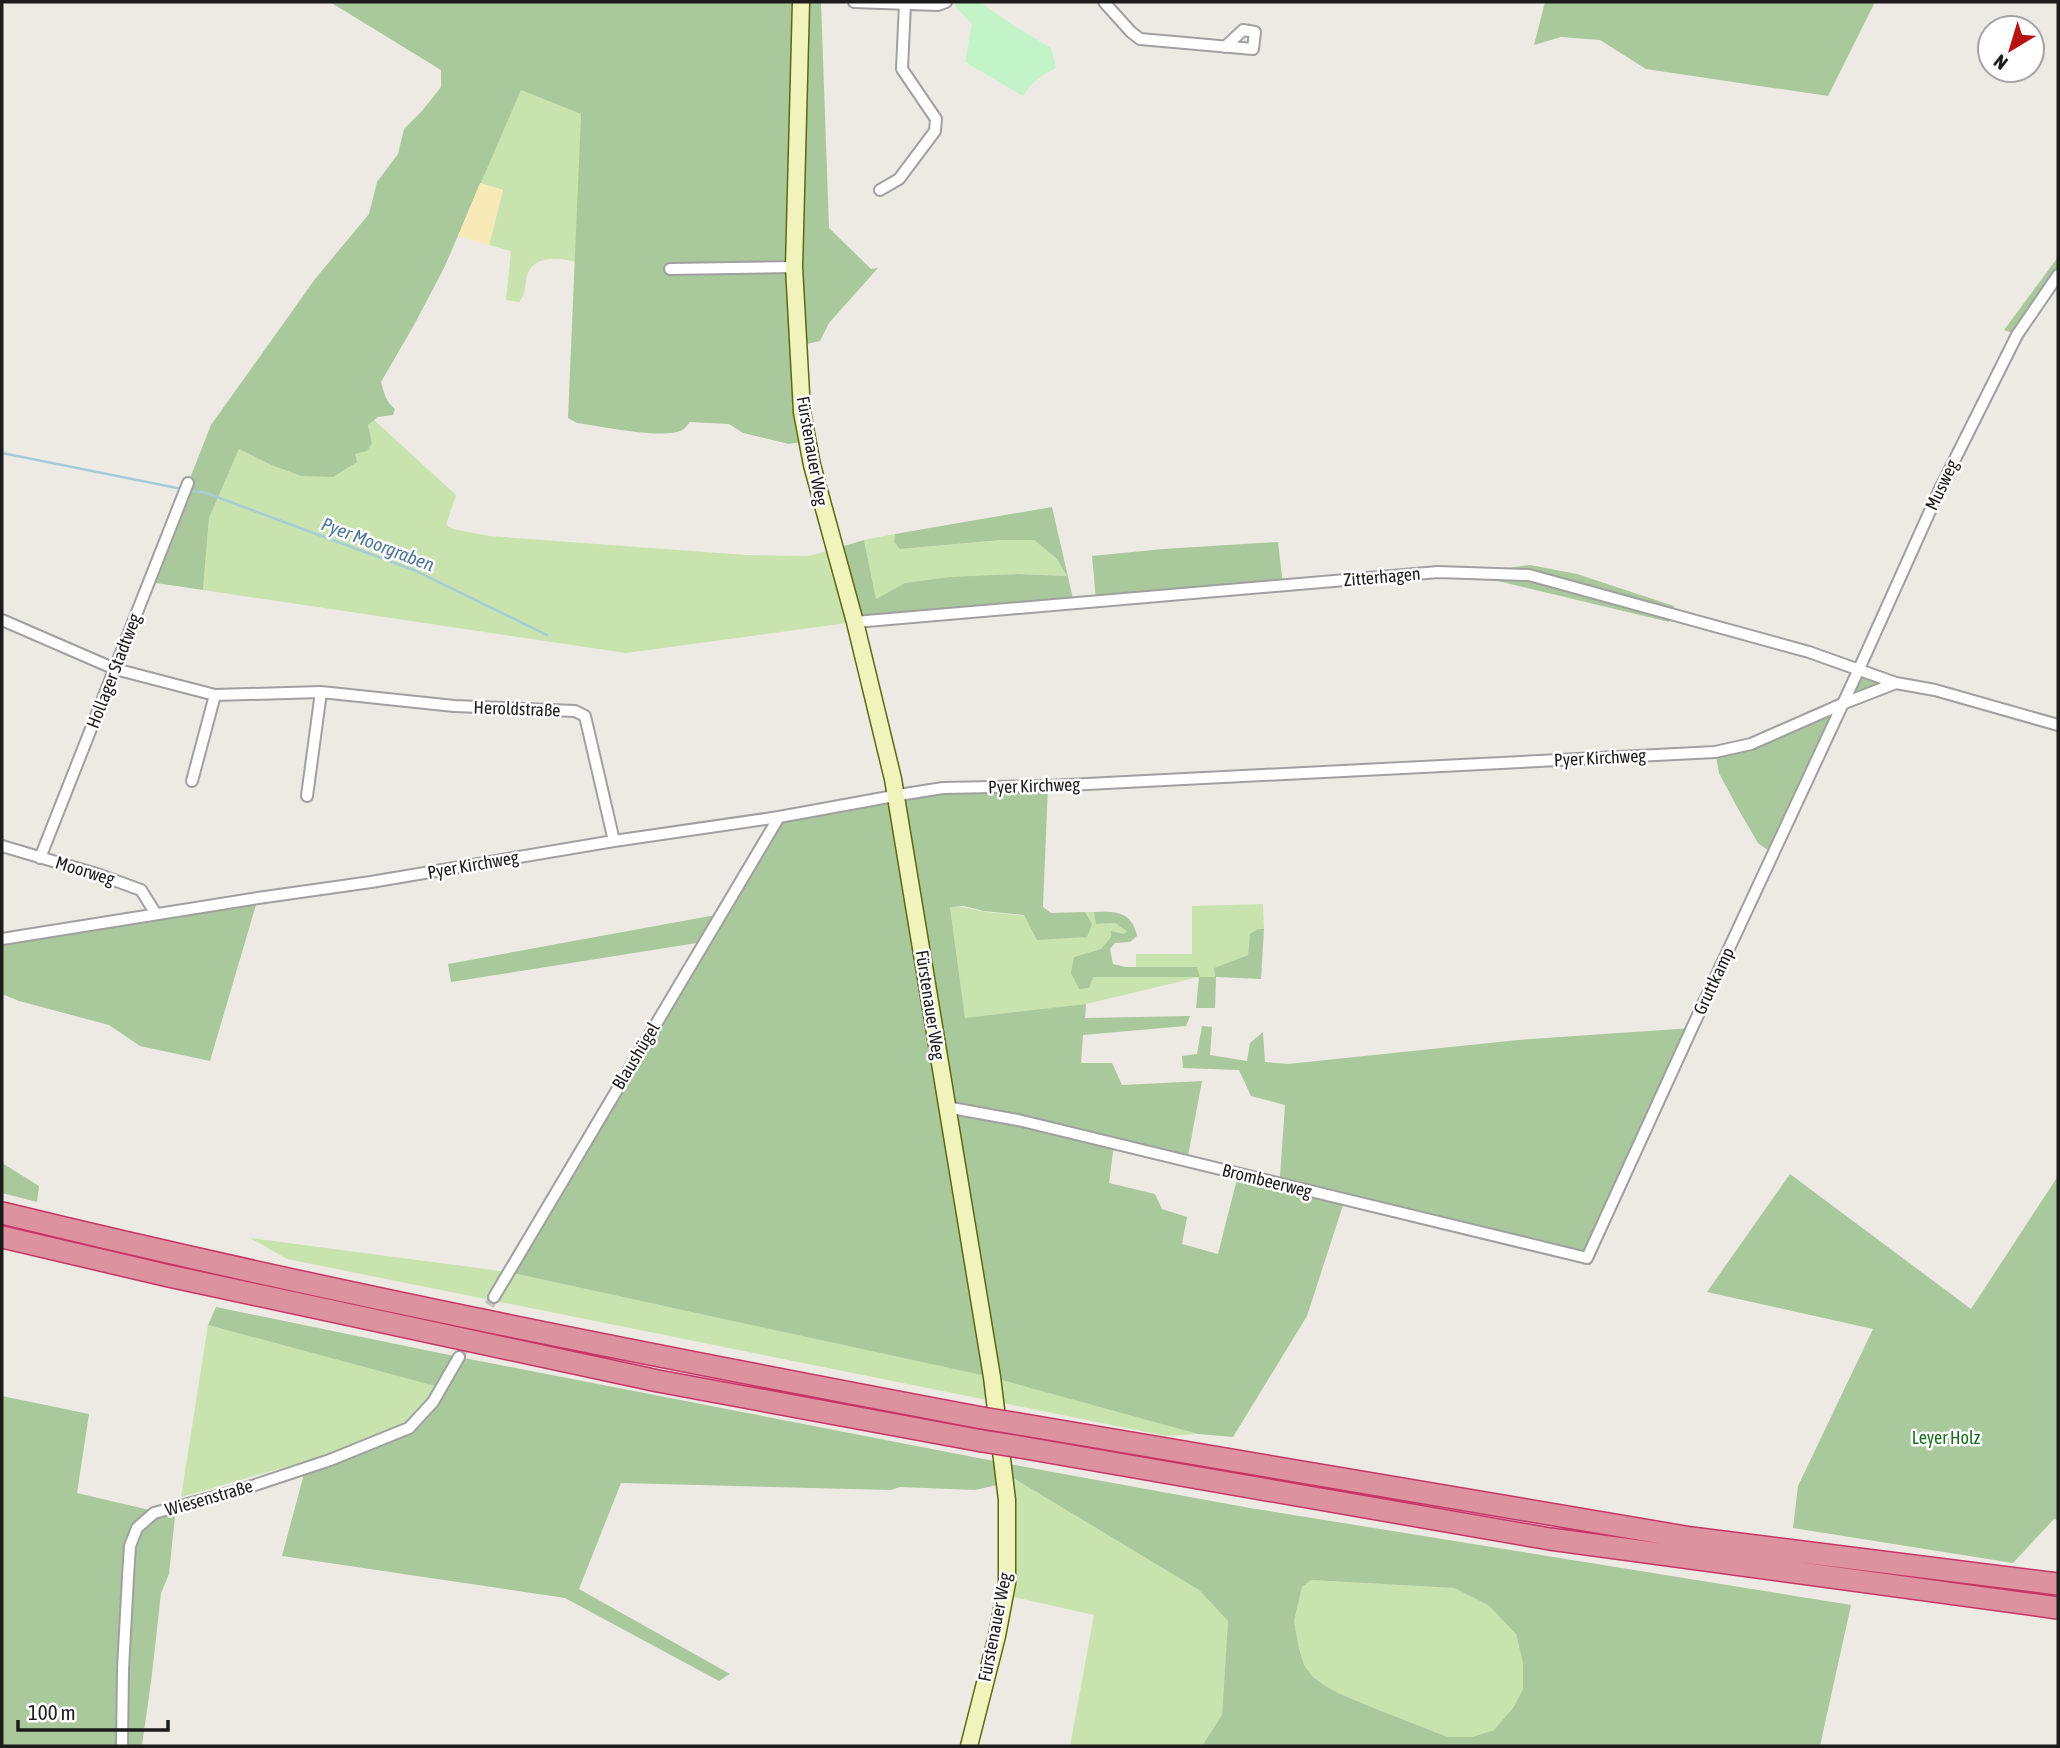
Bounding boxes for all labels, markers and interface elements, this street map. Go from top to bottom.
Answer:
north arrow [1976,14,2046,84]
text: N [1989,50,2012,75]
street label: Fürstenauer Weg [793,395,832,508]
street label: Musweg [1921,456,1962,514]
water label: Pyer Moorgraben [318,512,438,576]
street label: Zitterhagen [1343,563,1421,590]
street label: Hollager Stadtweg [82,610,145,731]
street label: Heroldstraße [473,696,561,721]
street label: Pyer Kirchweg [1553,745,1647,770]
street label: Pyer Kirchweg [988,773,1081,798]
street label: Pyer Kirchweg [426,846,520,883]
street label: Moorweg [53,852,118,890]
street label: Gruttkamp [1689,944,1738,1018]
street label: Fürstenauer Weg [911,949,950,1062]
street label: Blaushügel [607,1018,664,1093]
street label: Brombeerweg [1220,1159,1314,1202]
park label: Leyer Holz [1912,1427,1981,1448]
street label: Wiesenstraße [163,1475,255,1520]
street label: Fürstenauer Weg [974,1570,1015,1683]
scale bar [18,1688,168,1732]
text: 100 m [28,1700,76,1724]

